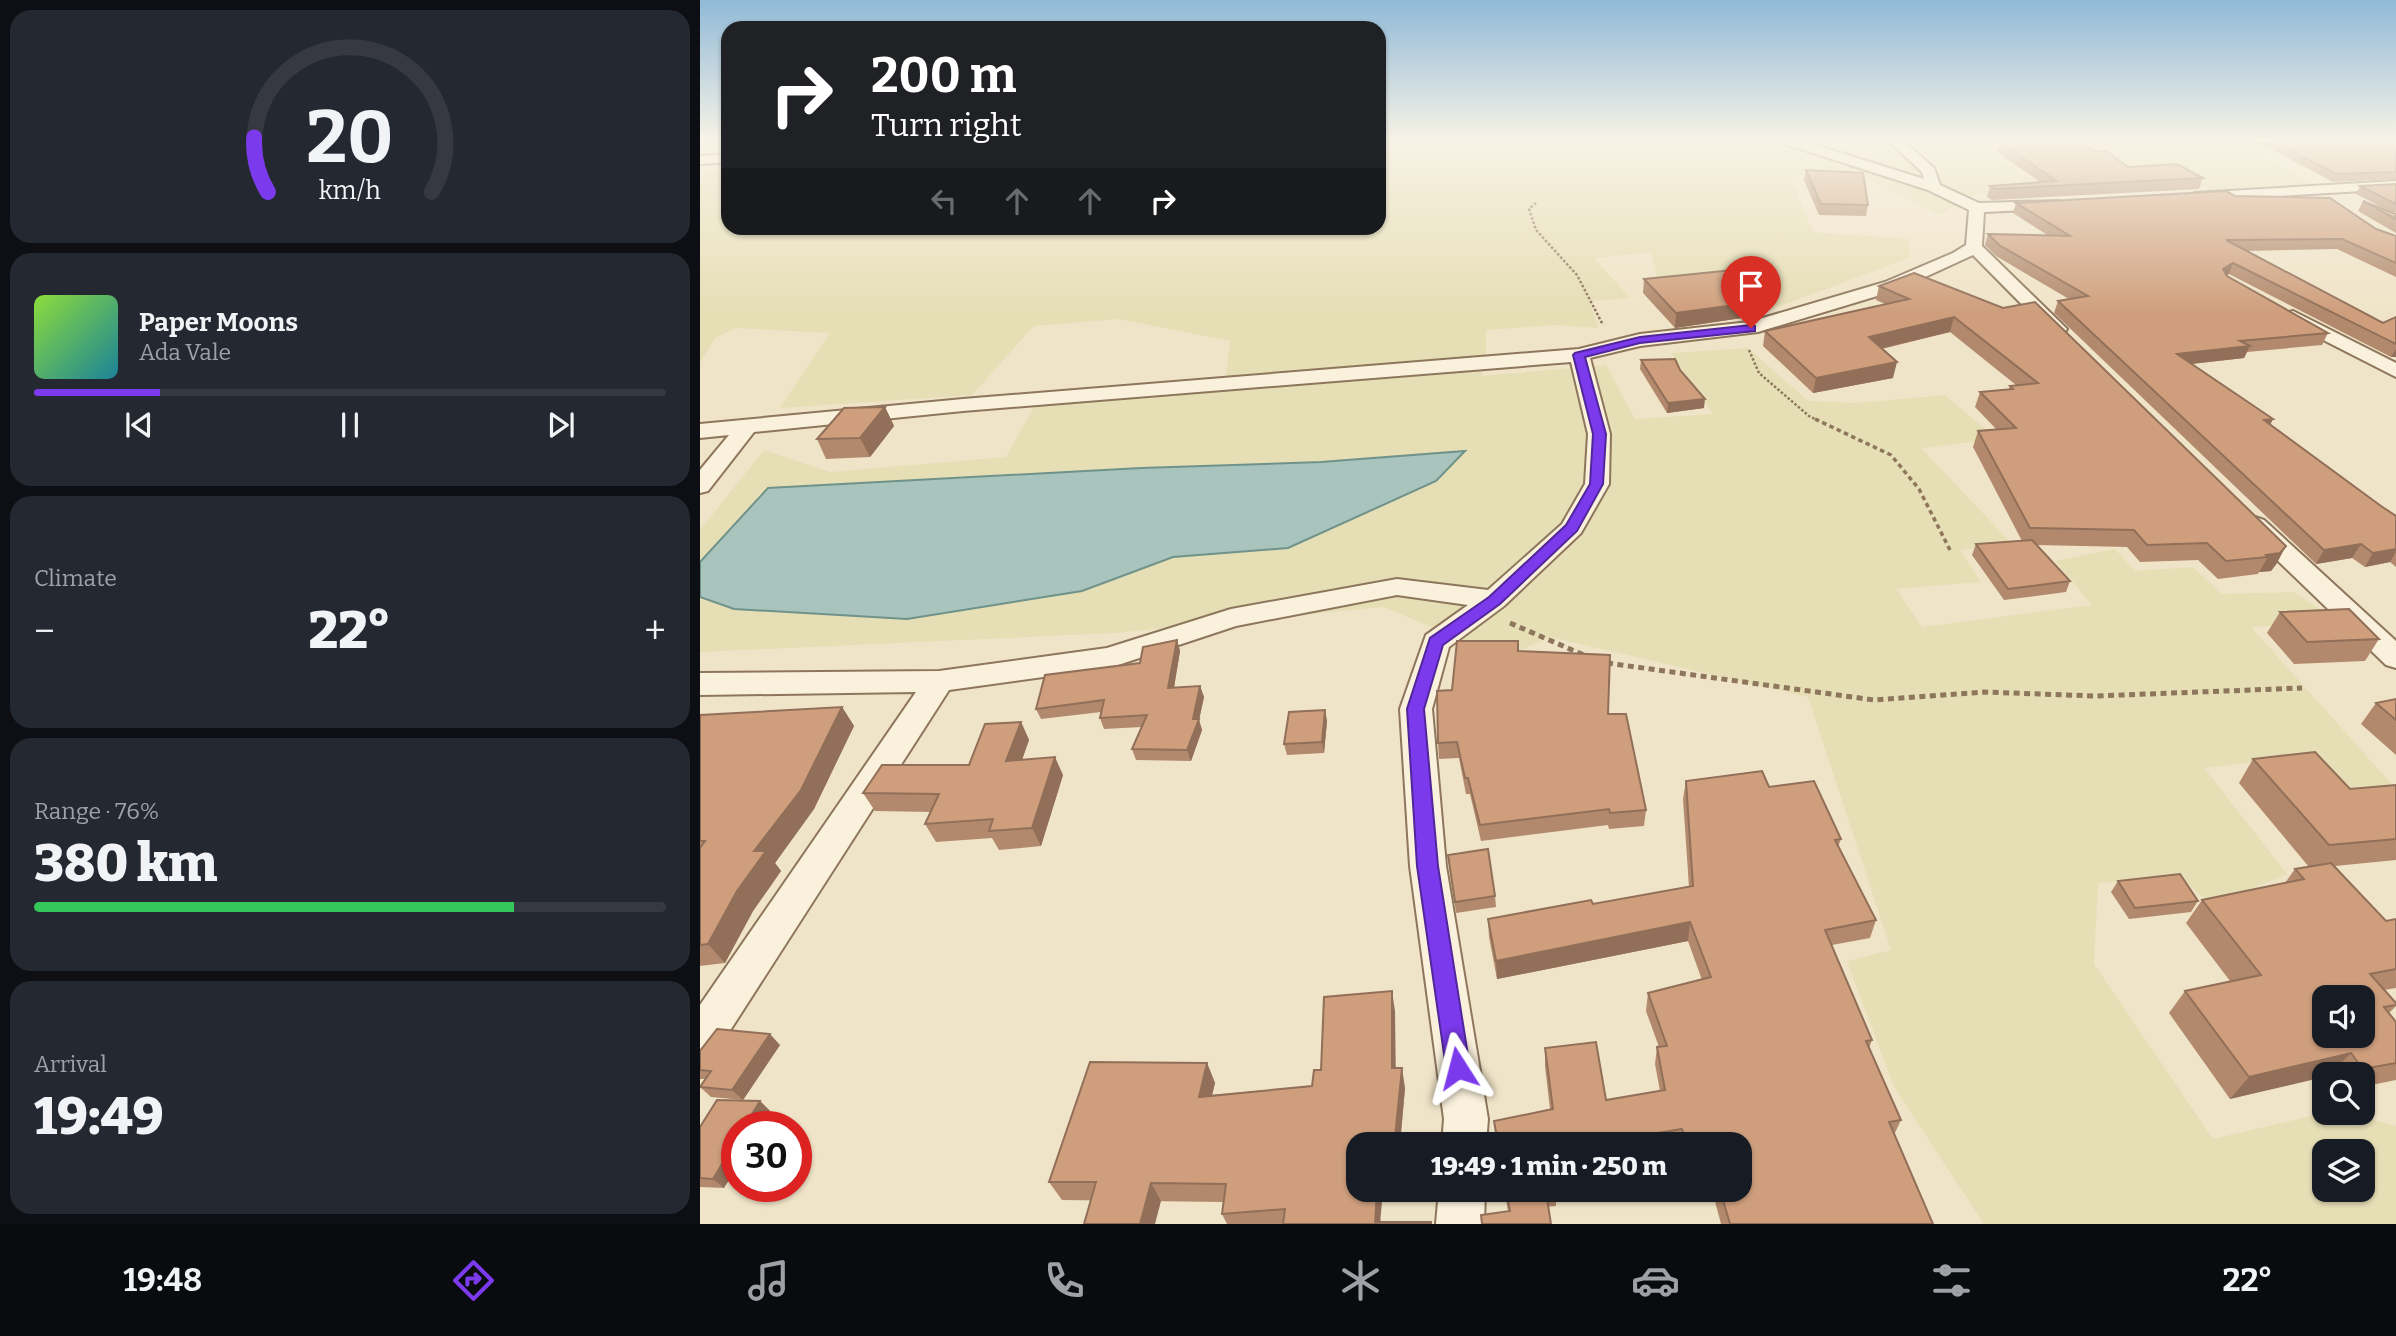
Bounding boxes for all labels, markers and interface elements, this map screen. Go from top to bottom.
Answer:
text: 200 m [871,46,1016,105]
icon: right [756,49,847,140]
text: 20 [306,95,394,182]
text: Turn right [871,106,1022,144]
text: km/h [319,176,381,206]
icon: left [925,182,963,220]
icon: ahead [998,182,1036,220]
icon: ahead [1071,182,1109,220]
icon: right [1144,182,1182,220]
pin [1721,256,1781,328]
icon: arrive [1732,267,1770,305]
text: Paper Moons [139,307,298,338]
text: Ada Vale [139,338,231,366]
icon: previous [120,406,158,444]
icon: pause [331,406,369,444]
icon: next [542,406,580,444]
text: Climate [34,564,117,592]
text: 22° [308,599,391,662]
text: − [34,608,55,654]
text: + [644,608,666,654]
text: Range · 76% [34,797,159,825]
text: 380 km [34,832,218,895]
map controls [2312,985,2375,1202]
button: sound [2312,985,2375,1048]
position arrow [1421,1031,1495,1105]
text: Arrival [34,1050,107,1078]
button: search [2312,1062,2375,1125]
text: 19:49 [34,1085,164,1148]
speed limit sign: 30 [721,1111,812,1202]
button: layers [2312,1139,2375,1202]
text: 19:49 · 1 min · 250 m [1431,1151,1667,1182]
icon: directions [449,1256,498,1305]
icon: music [744,1256,793,1305]
icon: phone [1040,1256,1089,1305]
icon: climate [1336,1256,1385,1305]
icon: car [1631,1256,1680,1305]
icon: filters [1927,1256,1976,1305]
text: 19:48 [123,1261,202,1299]
text: 22° [2223,1261,2273,1299]

